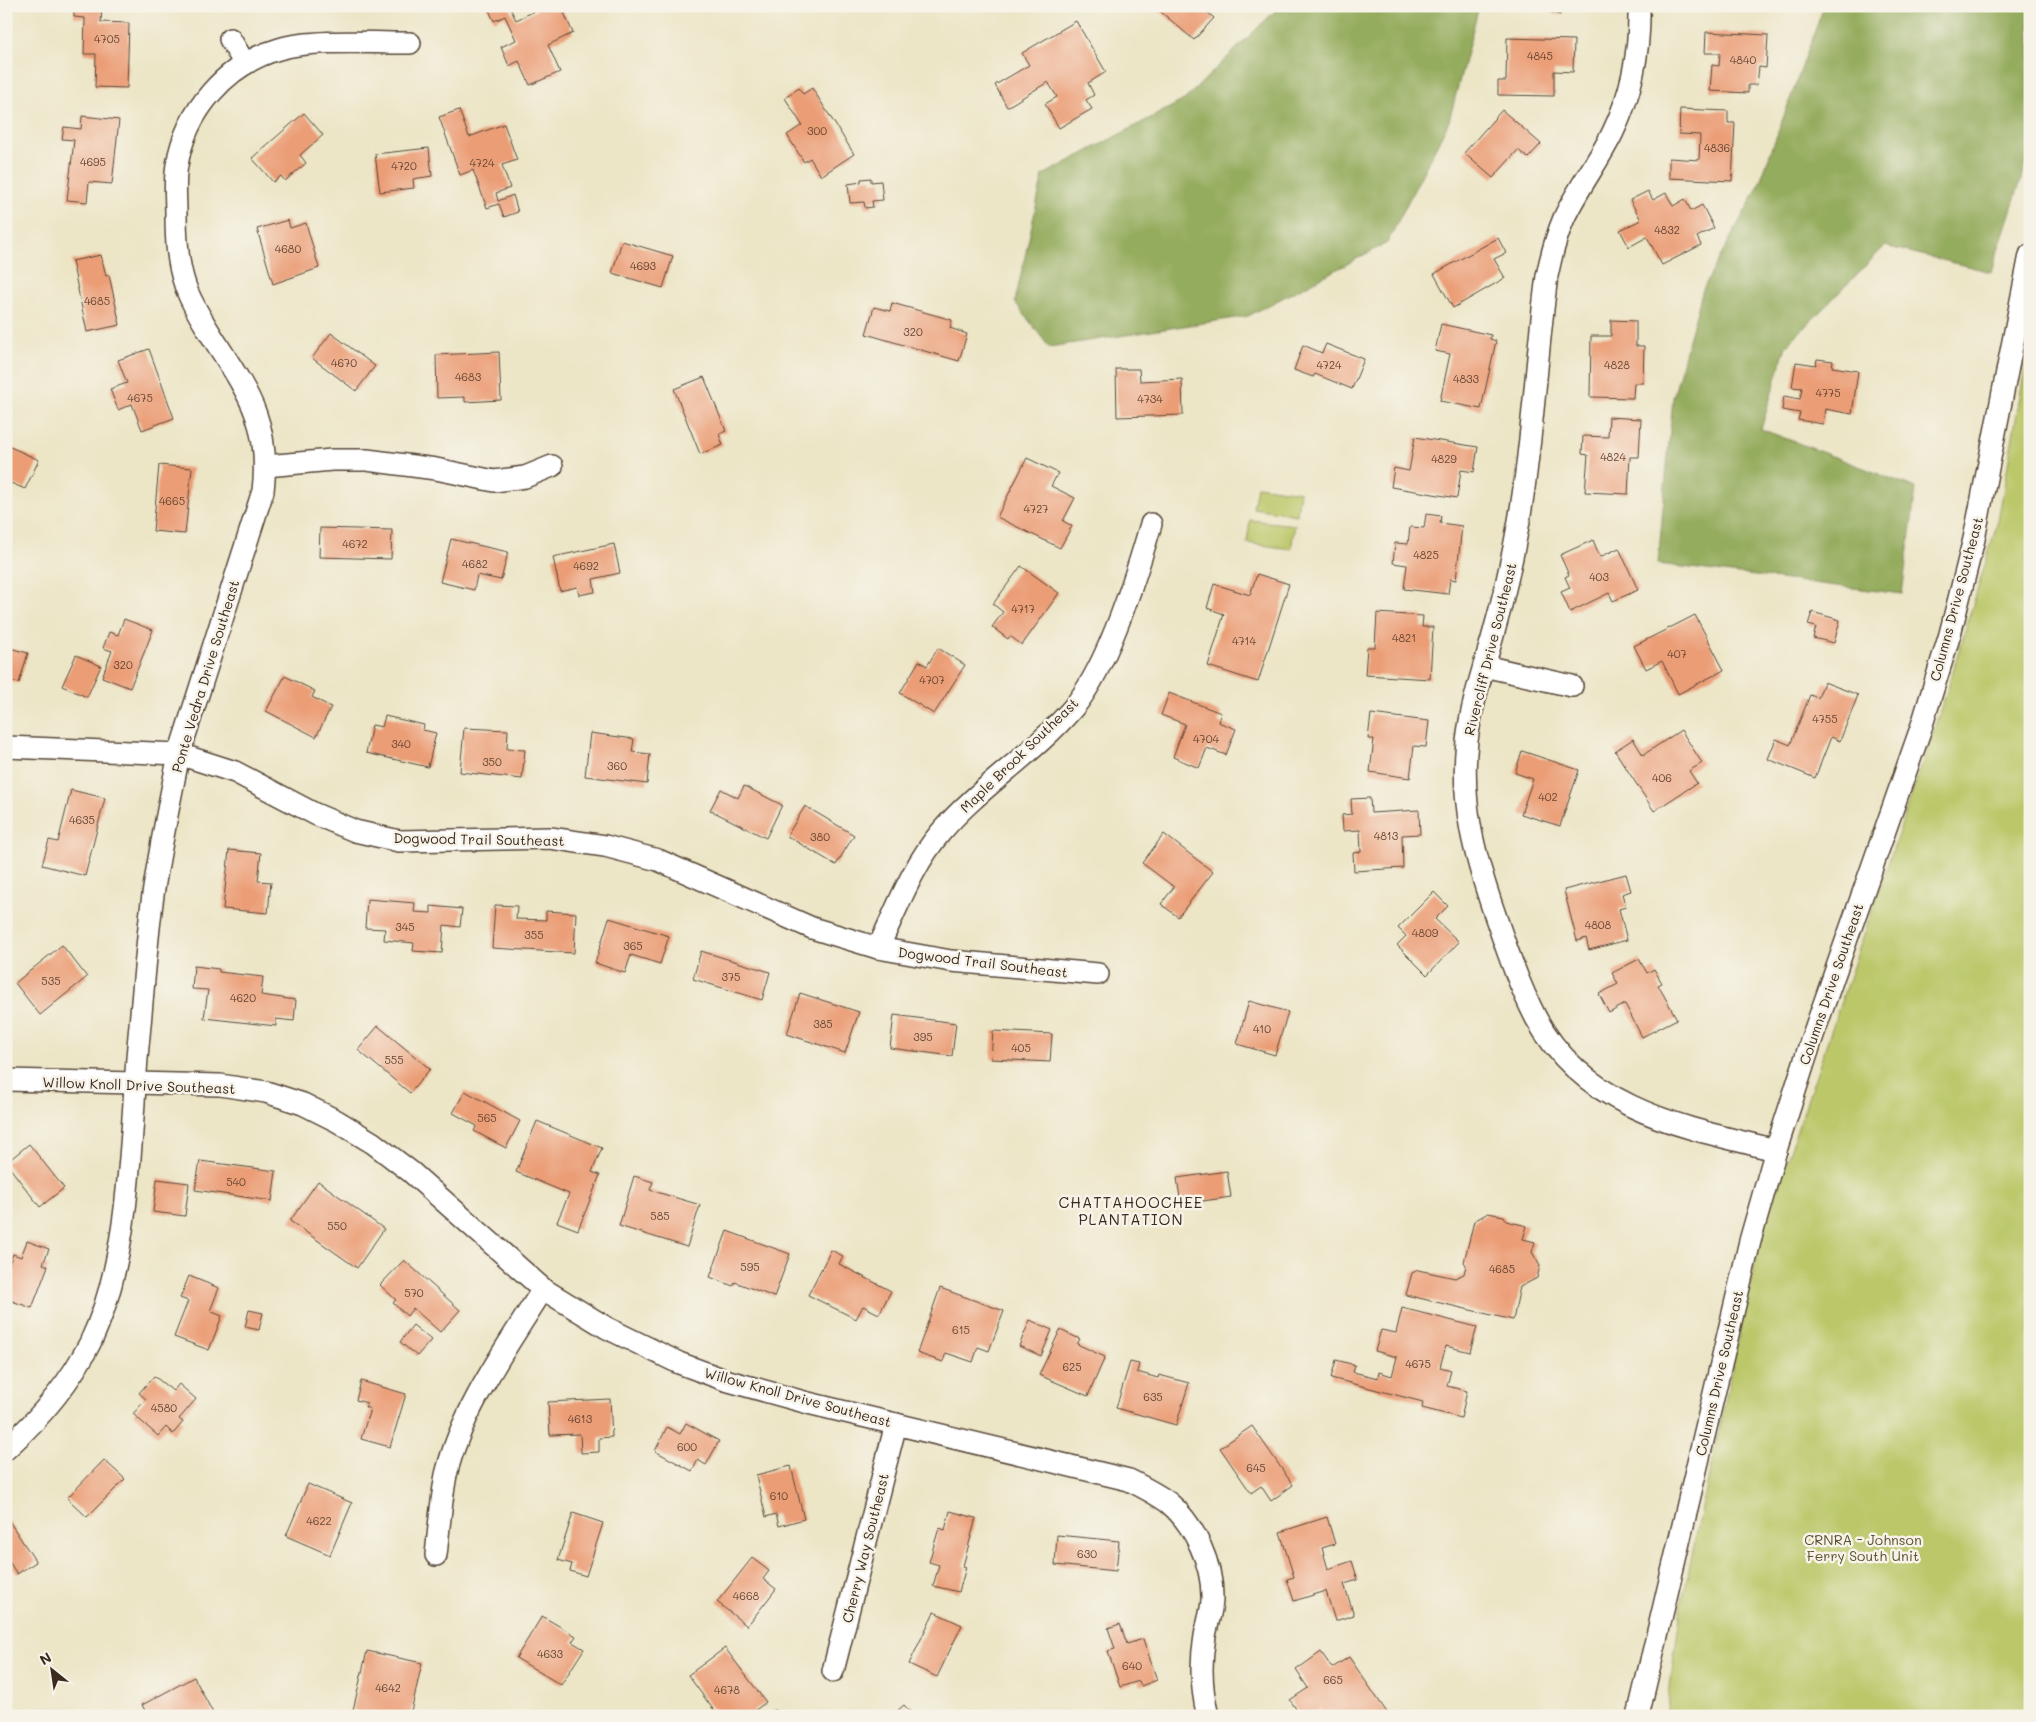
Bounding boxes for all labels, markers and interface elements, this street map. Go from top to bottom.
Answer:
house number: 4705 [94,31,120,46]
house number: 4845 [1527,48,1553,63]
house number: 4840 [1730,52,1756,67]
house number: 300 [807,123,827,138]
house number: 4836 [1704,140,1730,155]
house number: 4695 [80,154,106,169]
house number: 4724 [469,155,495,170]
house number: 4720 [391,158,417,173]
house number: 4832 [1654,222,1680,237]
house number: 4680 [275,241,301,256]
house number: 4693 [630,258,657,273]
house number: 4685 [84,293,110,308]
house number: 320 [903,324,923,339]
house number: 4670 [331,355,357,370]
house number: 4724 [1316,357,1342,372]
house number: 4828 [1604,357,1630,372]
house number: 4683 [455,369,482,384]
house number: 4833 [1453,371,1480,386]
house number: 4775 [1815,385,1841,400]
house number: 4675 [127,390,153,405]
house number: 4734 [1137,391,1163,406]
house number: 4824 [1600,449,1626,464]
house number: 4829 [1431,451,1457,466]
house number: 4665 [159,493,185,508]
house number: 4727 [1024,501,1048,516]
street label: Columns Drive Southeast [1925,515,1987,683]
house number: 4672 [342,536,368,551]
house number: 4825 [1413,547,1439,562]
house number: 4682 [462,556,488,571]
house number: 4692 [573,558,599,573]
street label: Rivercliff Drive Southeast [1459,561,1521,737]
house number: 403 [1589,569,1609,584]
street label: Ponte Vedra Drive Southeast [167,577,243,775]
house number: 4717 [1011,601,1035,616]
house number: 4821 [1392,630,1416,645]
house number: 4714 [1232,633,1257,648]
house number: 407 [1667,646,1687,661]
house number: 320 [113,657,133,672]
house number: 4707 [919,672,945,687]
street label: Maple Brook Southeast [956,693,1082,817]
house number: 4755 [1812,711,1838,726]
house number: 4704 [1193,731,1219,746]
house number: 340 [391,736,411,751]
house number: 350 [482,754,502,769]
house number: 360 [607,758,627,773]
house number: 406 [1652,770,1672,785]
house number: 402 [1538,789,1558,804]
house number: 4635 [69,812,95,827]
street label: Dogwood Trail Southeast [393,828,565,850]
house number: 4813 [1374,828,1399,843]
house number: 380 [810,829,830,844]
street label: Columns Drive Southeast [1794,901,1868,1067]
house number: 4808 [1585,917,1612,932]
house number: 345 [395,919,415,934]
house number: 4809 [1412,925,1439,940]
house number: 355 [524,927,544,942]
house number: 365 [623,938,643,953]
street label: Dogwood Trail Southeast [897,942,1069,982]
house number: 375 [722,969,740,984]
house number: 535 [41,973,61,988]
house number: 4620 [230,990,256,1005]
house number: 385 [813,1016,833,1031]
house number: 410 [1253,1021,1271,1036]
house number: 395 [913,1029,933,1044]
house number: 405 [1011,1040,1031,1055]
house number: 555 [384,1052,404,1067]
street label: Willow Knoll Drive Southeast [42,1072,236,1098]
house number: 565 [477,1110,497,1125]
house number: 540 [226,1174,246,1189]
district label: CHATTAHOOCHEE PLANTATION [1059,1192,1203,1229]
house number: 585 [650,1208,670,1223]
house number: 550 [327,1218,347,1233]
house number: 595 [740,1259,760,1274]
house number: 4685 [1489,1261,1515,1276]
house number: 570 [404,1285,424,1300]
street label: Columns Drive Southeast [1691,1288,1747,1458]
house number: 615 [952,1322,970,1337]
house number: 4675 [1405,1356,1431,1371]
house number: 625 [1062,1359,1082,1374]
street label: Willow Knoll Drive Southeast [702,1363,894,1431]
house number: 635 [1143,1389,1163,1404]
house number: 4580 [151,1400,177,1415]
house number: 4613 [568,1411,593,1426]
house number: 600 [677,1439,697,1454]
house number: 645 [1246,1460,1266,1475]
street label: Cherry Way Southeast [837,1471,893,1625]
house number: 610 [770,1488,788,1503]
house number: 4622 [306,1513,332,1528]
park label: CRNRA - Johnson Ferry South Unit [1804,1530,1922,1565]
house number: 630 [1077,1546,1097,1561]
house number: 4668 [733,1588,760,1603]
north arrow [28,1644,78,1694]
house number: 4633 [537,1646,564,1661]
text: N [36,1647,55,1669]
house number: 640 [1122,1658,1142,1673]
house number: 665 [1323,1672,1343,1687]
house number: 4642 [375,1680,401,1695]
house number: 4678 [714,1682,740,1697]

